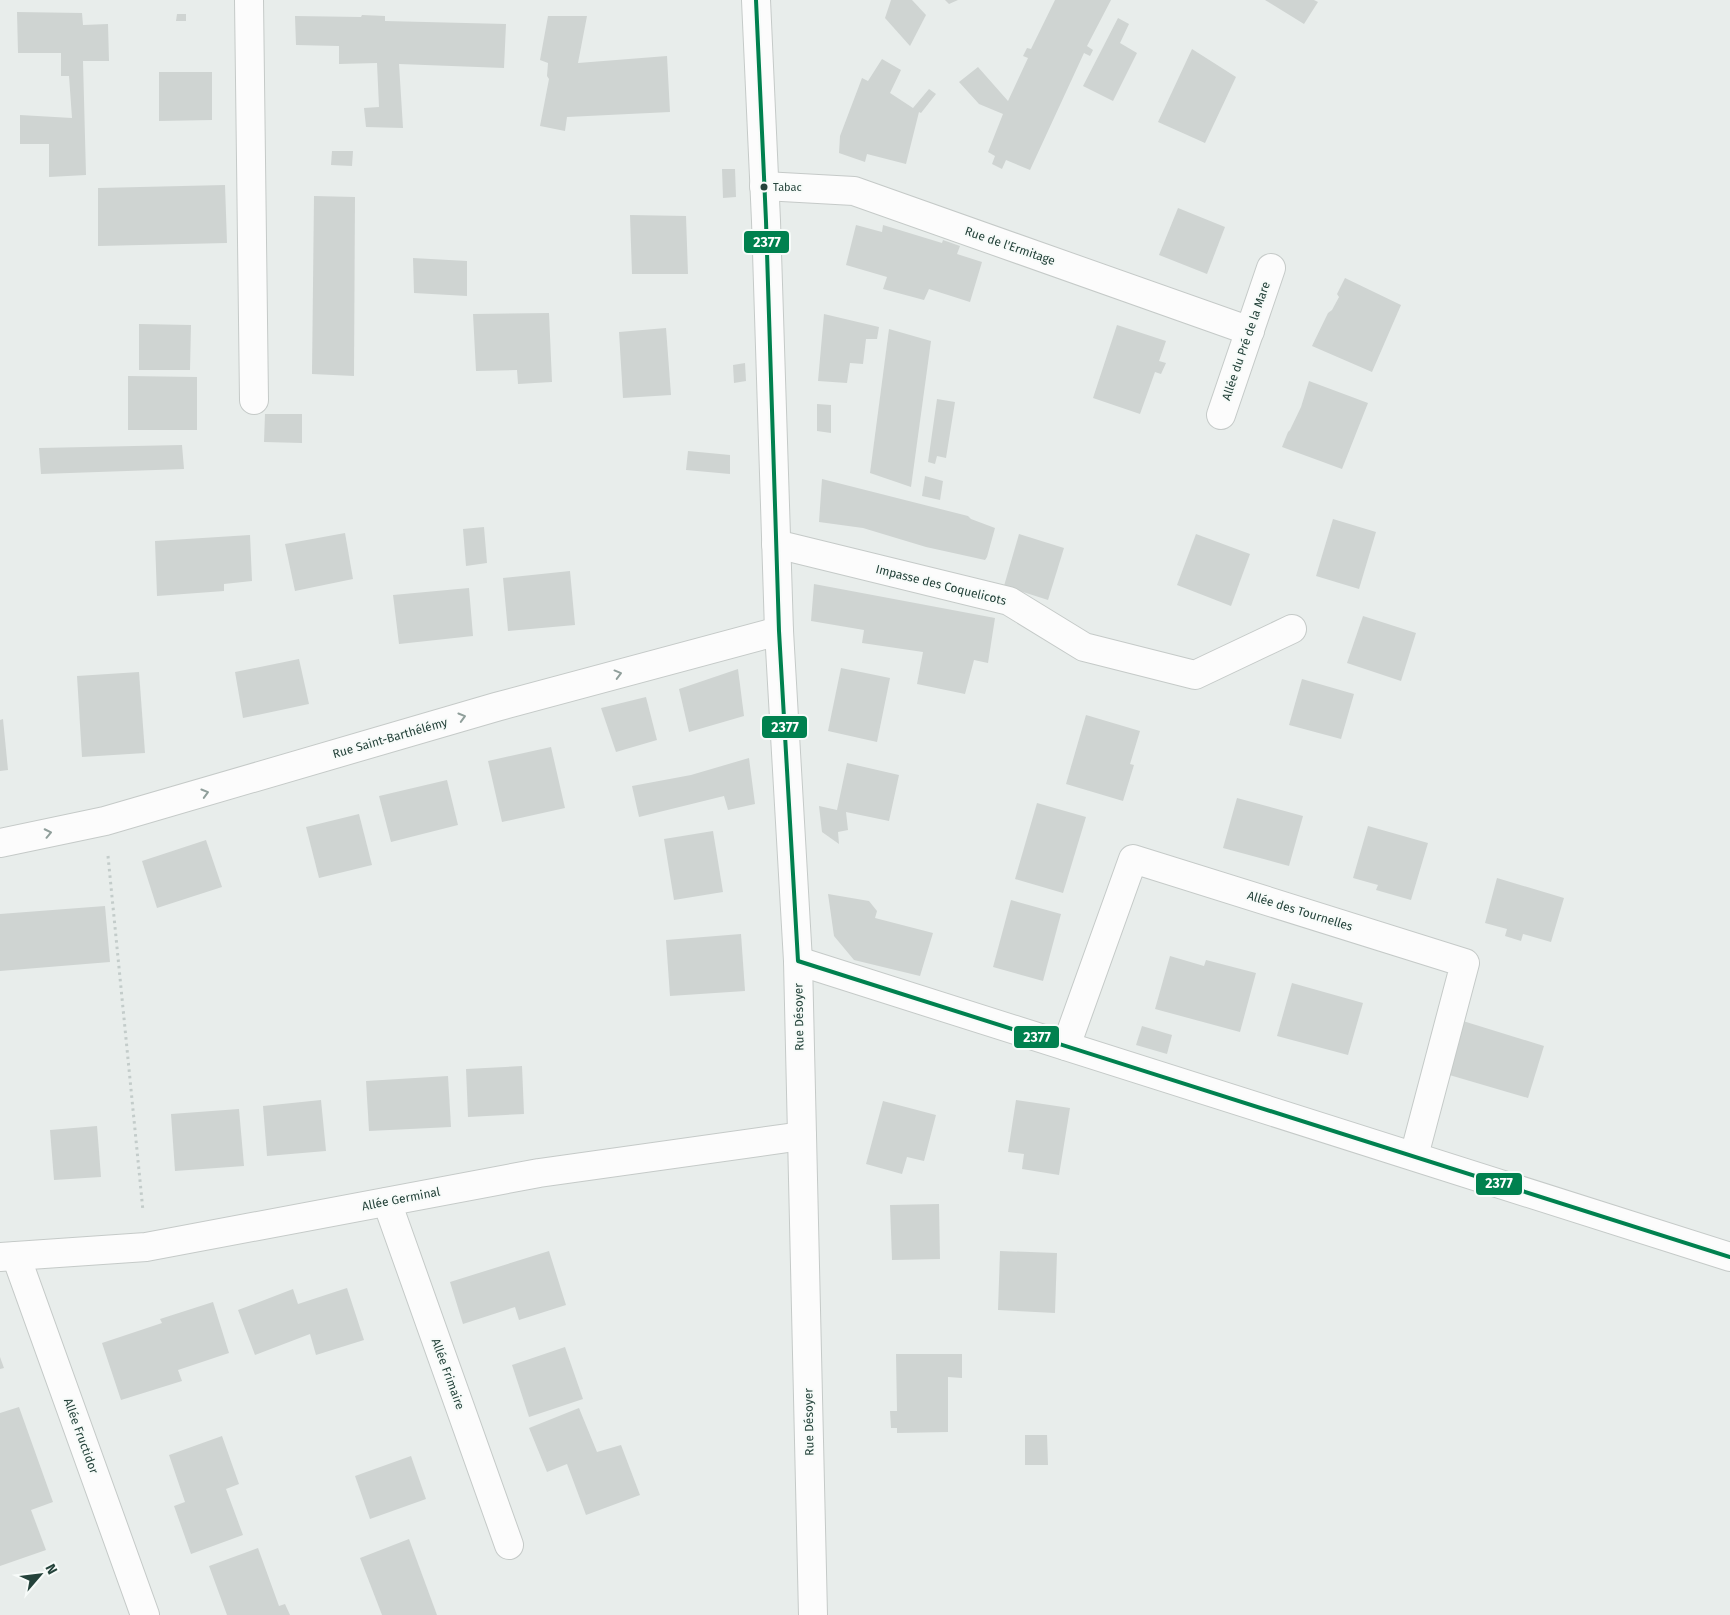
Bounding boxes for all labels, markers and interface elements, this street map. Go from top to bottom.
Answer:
place label: Tabac [773,181,802,194]
marker: Tabac [759,182,769,192]
street label: Rue de l'Ermitage [963,224,1057,268]
line badge: 2377 [743,230,790,254]
text: 2377 [753,234,781,251]
street label: Allée du Pré de la Mare [1219,280,1273,402]
street label: Impasse des Coquelicots [874,562,1008,608]
one-way arrow [614,669,623,680]
one-way arrow [457,713,465,723]
street label: Rue Saint-Barthélémy [331,715,449,761]
line badge: 2377 [761,715,808,739]
text: 2377 [771,719,799,736]
one-way arrow [201,788,209,798]
one-way arrow [43,828,52,839]
street label: Allée des Tournelles [1246,888,1355,934]
street label: Rue Désoyer [791,983,807,1051]
line badge: 2377 [1013,1025,1060,1049]
text: 2377 [1023,1029,1051,1046]
line badge: 2377 [1475,1172,1523,1196]
text: 2377 [1485,1175,1513,1192]
street label: Allée Germinal [361,1184,442,1213]
street label: Allée Frimaire [429,1337,467,1411]
street label: Rue Désoyer [801,1388,817,1456]
street label: Allée Fructidor [61,1396,101,1476]
north arrow [15,1550,65,1600]
text: N [41,1561,61,1577]

